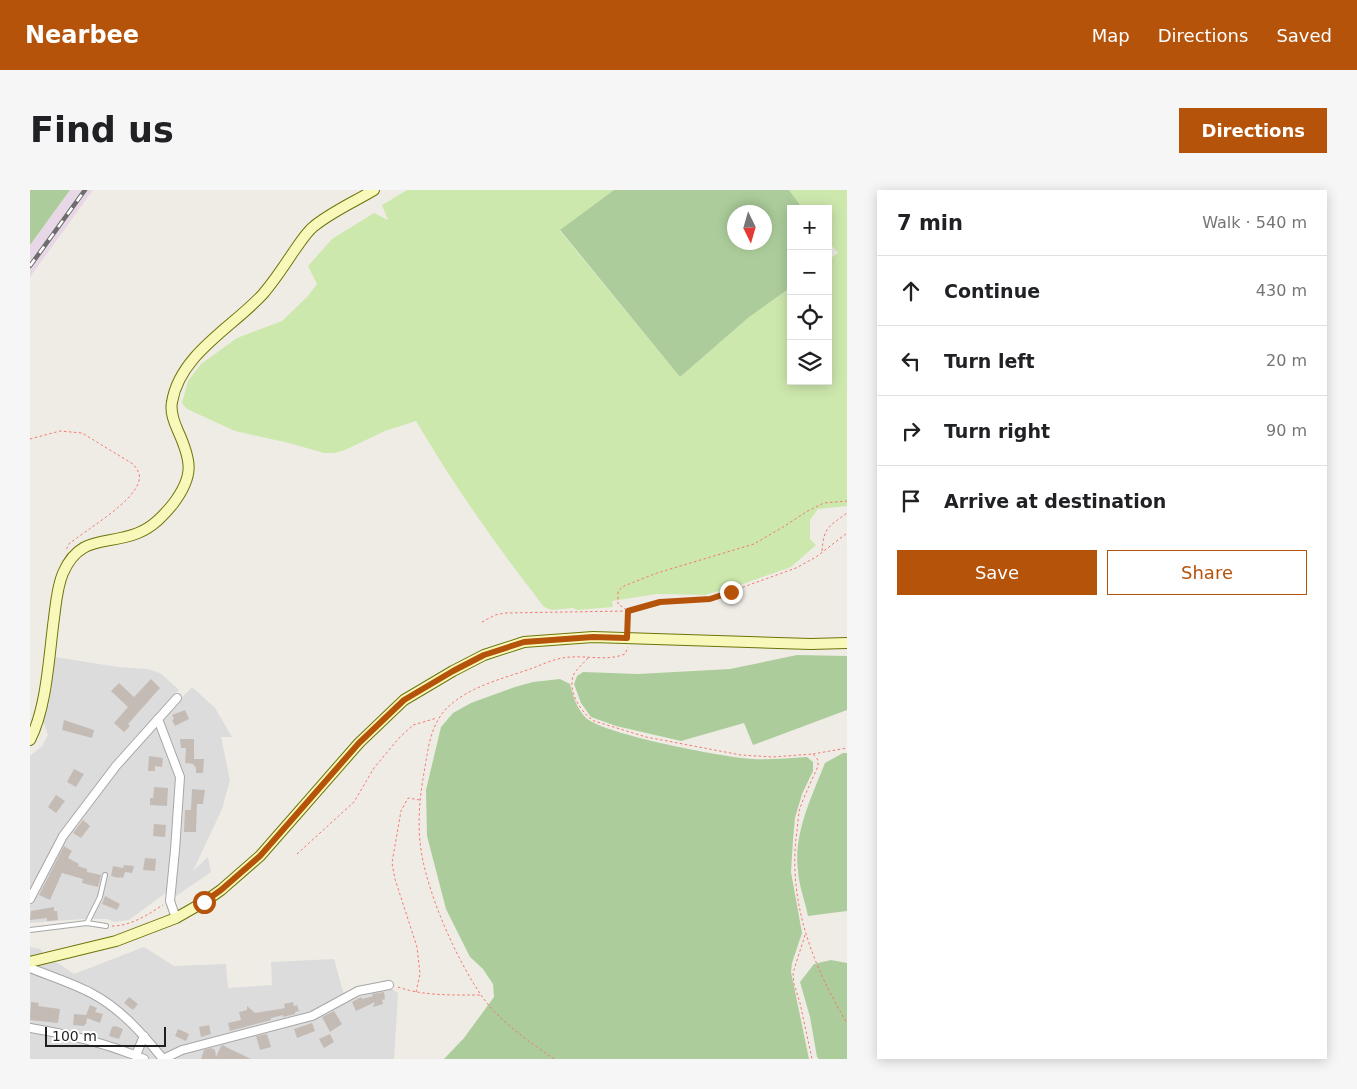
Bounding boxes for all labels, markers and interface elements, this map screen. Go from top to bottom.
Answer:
text: Nearbee [25,21,139,49]
text: Map [1092,25,1130,46]
text: Directions [1158,25,1248,46]
text: Saved [1276,25,1332,46]
button: Directions [1179,108,1327,153]
text: Find us [30,110,174,150]
north arrow [727,205,772,250]
map controls [787,205,832,385]
button: + [787,205,832,250]
text: 7 min [897,211,963,235]
text: Walk · 540 m [1202,213,1307,232]
button: − [787,250,832,295]
icon: ahead [897,277,925,305]
text: Continue [944,280,1040,302]
text: 430 m [1256,281,1307,300]
button: locate [787,295,832,340]
button: layers [787,340,832,385]
icon: left [897,347,925,375]
text: Turn left [944,350,1035,372]
text: 20 m [1266,351,1307,370]
icon: right [897,417,925,445]
text: Turn right [944,420,1050,442]
text: 90 m [1266,421,1307,440]
icon: arrive [897,487,925,515]
text: Arrive at destination [944,490,1166,512]
button: Save [897,550,1097,595]
button: Share [1107,550,1307,595]
route end [720,581,743,604]
route start [193,891,216,914]
scale bar [45,1024,166,1047]
text: 100 m [52,1028,97,1044]

